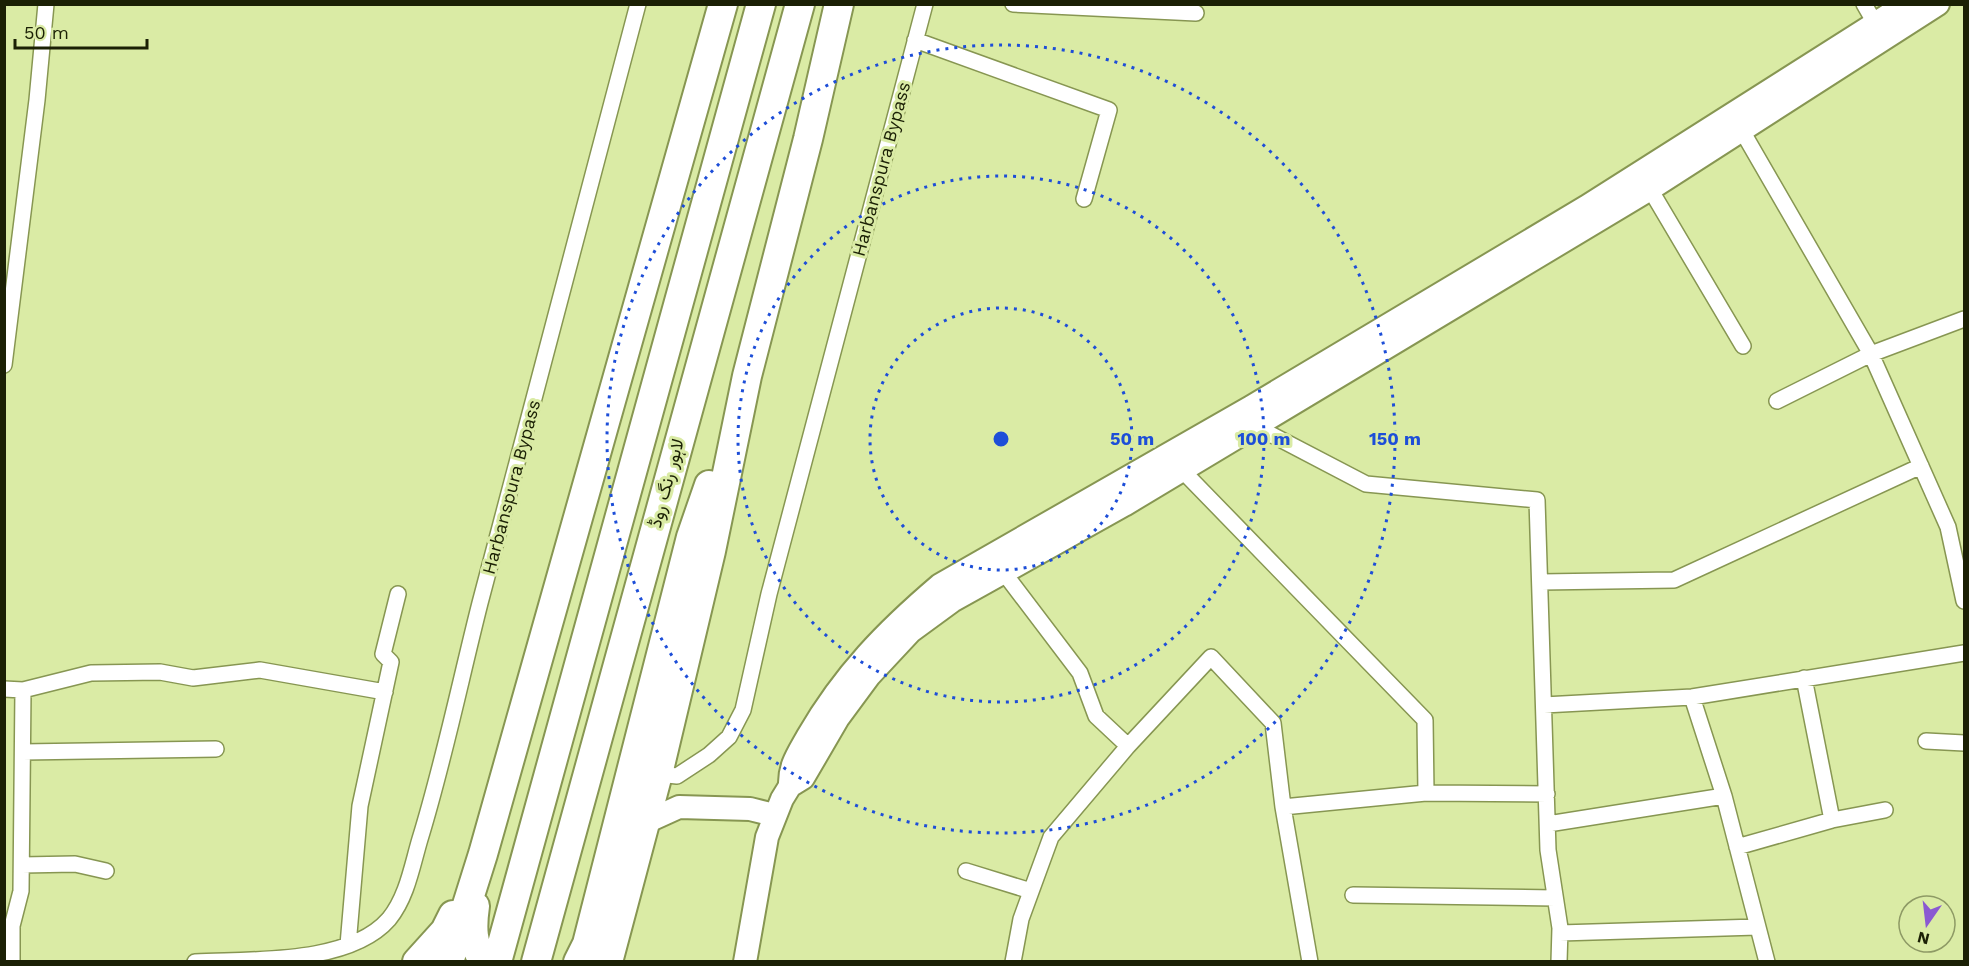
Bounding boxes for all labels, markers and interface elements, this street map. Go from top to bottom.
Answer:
scale bar [15,12,147,50]
text: 50 m [24,22,69,43]
street label: Harbanspura Bypass [848,80,914,258]
street label: Harbanspura Bypass [478,398,544,576]
text: 50 m [1110,428,1154,449]
text: 100 m [1237,428,1291,449]
text: 150 m [1369,428,1421,449]
centre of rings [991,429,1011,449]
street label: لاہور رنگ روڈ [644,436,690,530]
north arrow [1897,894,1957,954]
text: N [1915,927,1932,949]

